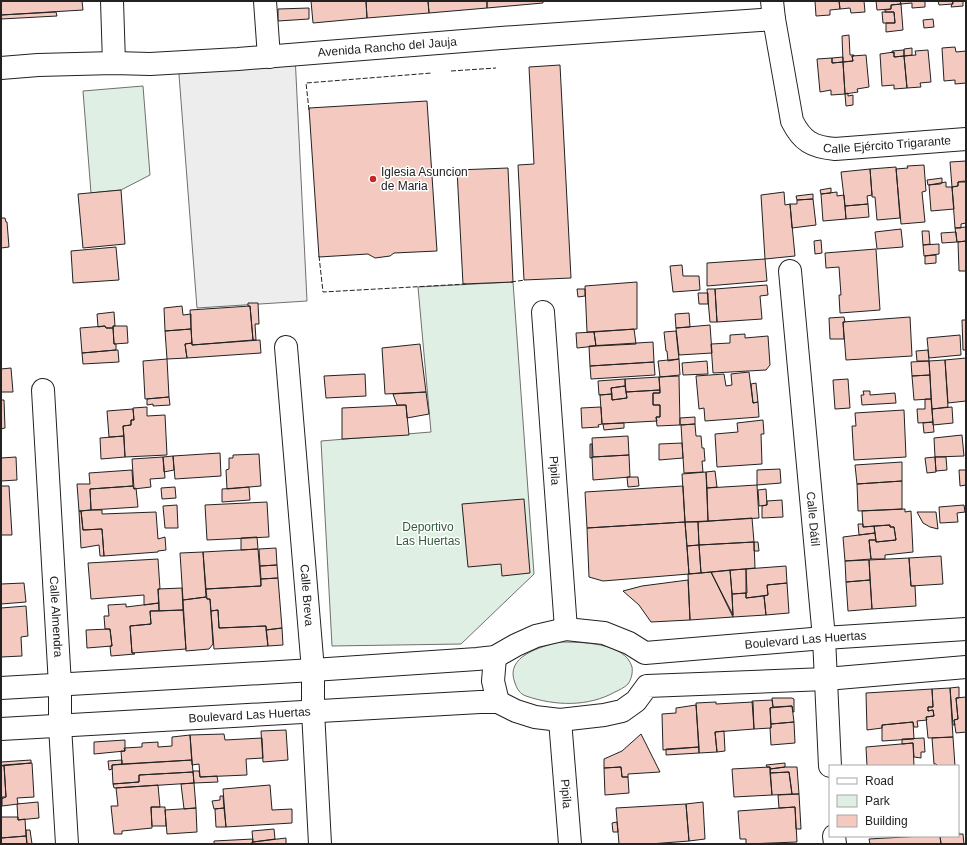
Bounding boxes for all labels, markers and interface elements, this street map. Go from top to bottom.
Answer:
street label: Avenida Rancho del Jauja [317,35,458,60]
street label: Calle Ejército Trigarante [822,133,952,156]
place label: Iglesia Asuncion de Maria [381,165,468,193]
marker: Iglesia Asuncion de Maria [368,174,378,184]
street label: Pipila [546,455,563,486]
street label: Calle Dátil [803,491,822,547]
park label: Deportivo Las Huertas [396,520,460,548]
street label: Calle Breva [297,564,316,627]
street label: Calle Almendra [47,576,65,658]
street label: Boulevard Las Huertas [744,628,867,652]
street label: Boulevard Las Huertas [188,705,311,725]
legend [829,765,959,837]
text: Road [865,774,894,788]
street label: Pipila [558,779,574,809]
text: Park [865,794,891,808]
text: Building [865,814,908,828]

